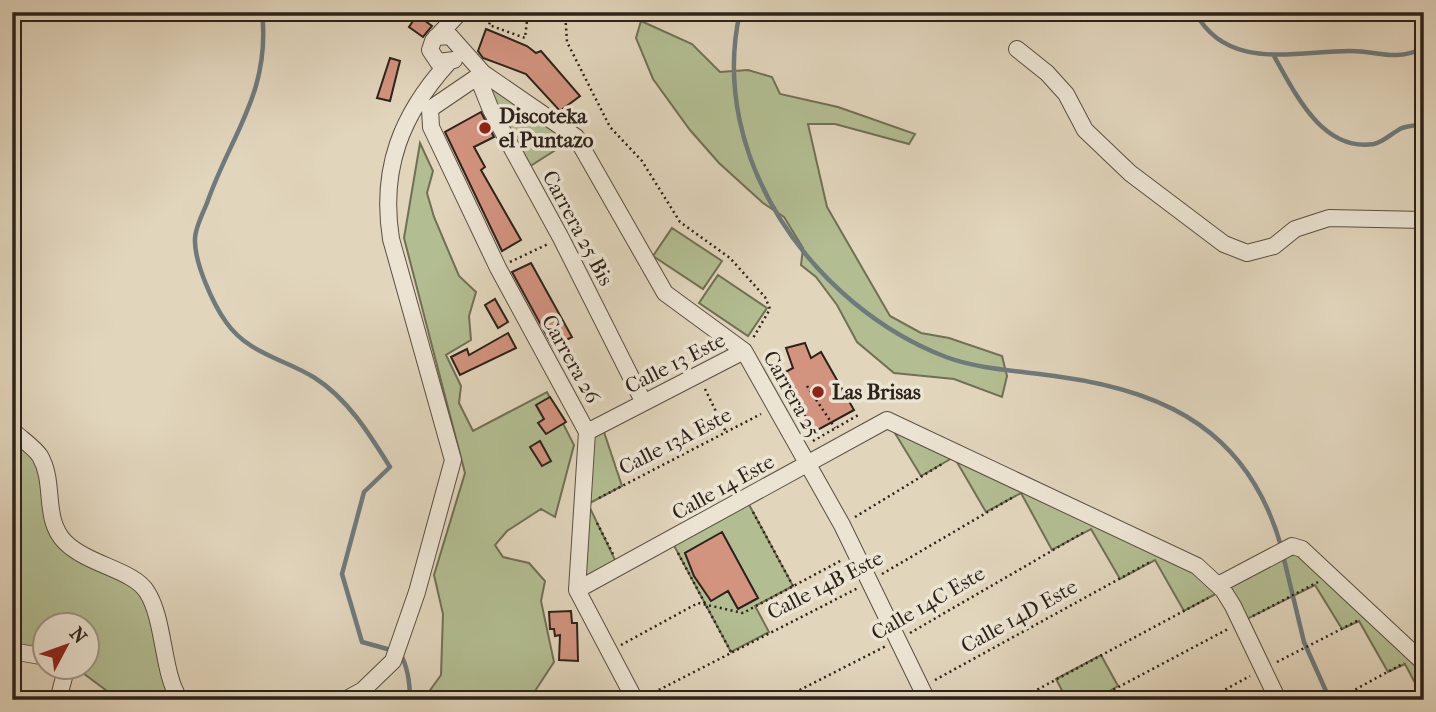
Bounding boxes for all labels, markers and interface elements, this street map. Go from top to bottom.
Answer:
place label: Discoteka el Puntazo [499,104,594,152]
marker: Discoteka el Puntazo [477,120,493,136]
street label: Carrera 25 Bis [538,166,619,290]
street label: Carrera 26 [537,311,605,408]
street label: Calle 13 Este [621,328,729,398]
street label: Carrera 25 [758,347,826,441]
place label: Las Brisas [832,380,921,404]
marker: Las Brisas [810,384,826,400]
street label: Calle 13A Este [615,402,735,480]
street label: Calle 14 Este [668,449,778,525]
street label: Calle 14B Este [763,546,887,624]
street label: Calle 14C Este [867,561,989,645]
street label: Calle 14D Este [957,574,1081,658]
north arrow [32,610,102,680]
text: N [65,623,91,649]

